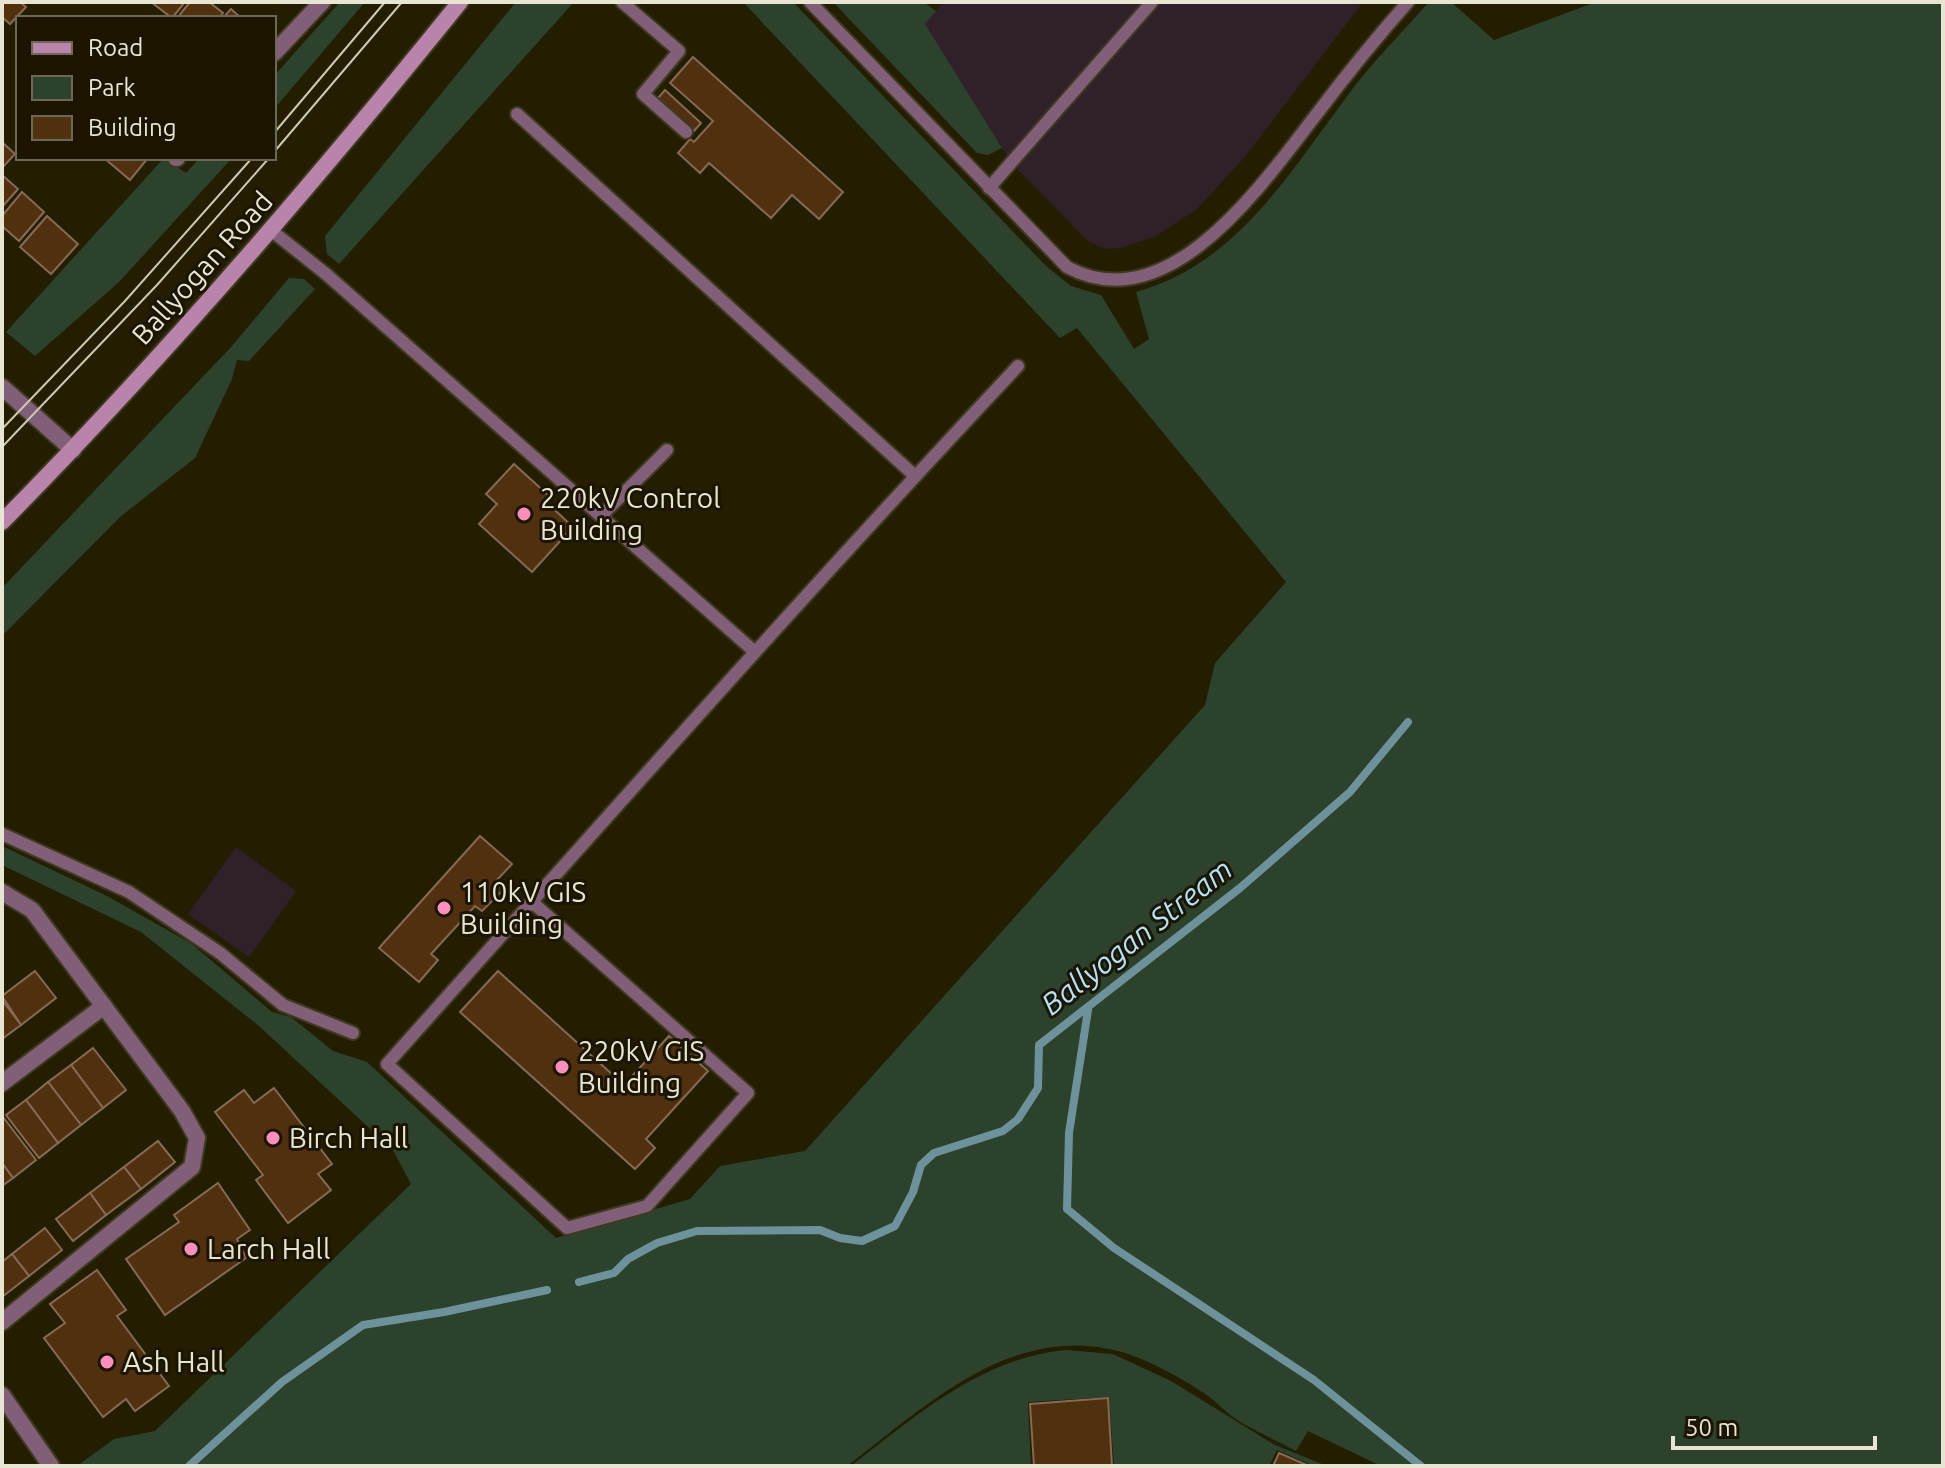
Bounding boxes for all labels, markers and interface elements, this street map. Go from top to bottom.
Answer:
legend [16,16,276,160]
text: Road [88,34,143,61]
text: Park [88,74,136,101]
text: Building [88,114,176,141]
street label: Ballyogan Road [125,185,278,350]
place label: 220kV Control Building [540,482,721,545]
marker: 220kV Control Building [515,505,533,523]
water label: Ballyogan Stream [1034,851,1238,1021]
place label: 110kV GIS Building [460,876,586,939]
marker: 110kV GIS Building [435,899,453,917]
place label: 220kV GIS Building [578,1035,704,1098]
marker: 220kV GIS Building [553,1058,571,1076]
place label: Birch Hall [289,1122,408,1153]
marker: Birch Hall [264,1129,282,1147]
place label: Larch Hall [207,1233,330,1264]
marker: Larch Hall [182,1240,200,1258]
place label: Ash Hall [123,1346,225,1377]
marker: Ash Hall [98,1353,116,1371]
scale bar [1673,1400,1875,1450]
text: 50 m [1685,1414,1738,1441]

